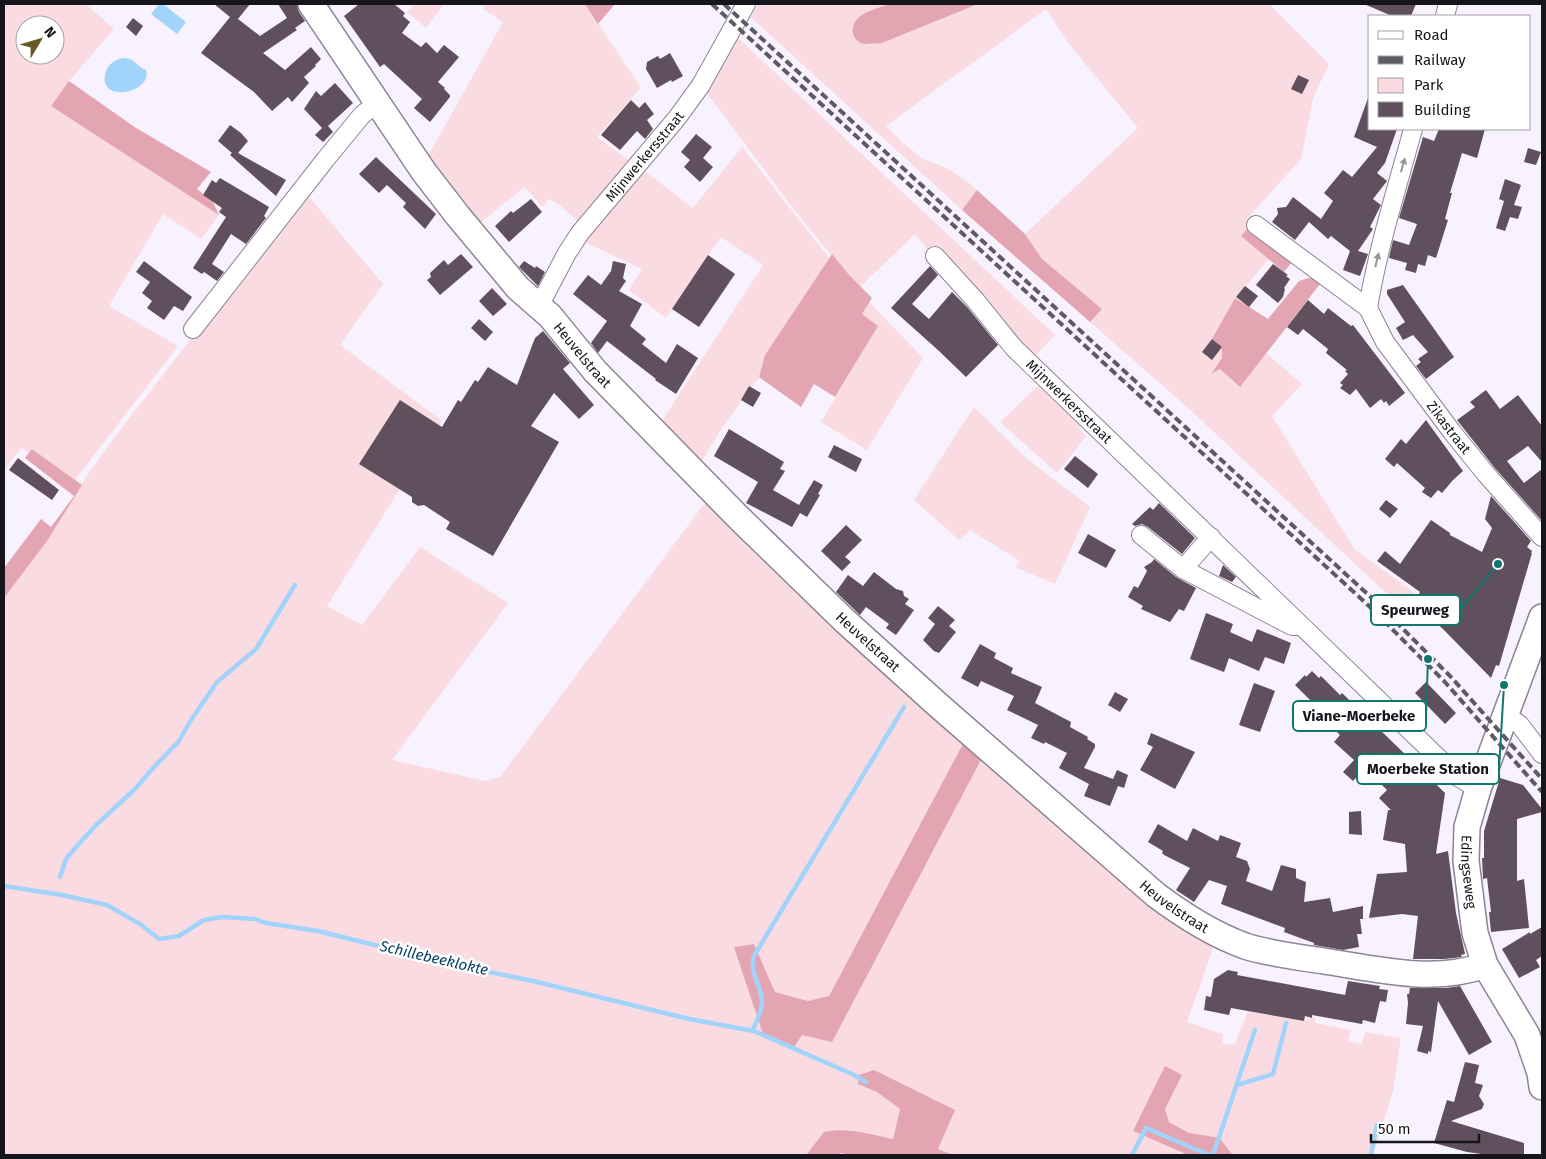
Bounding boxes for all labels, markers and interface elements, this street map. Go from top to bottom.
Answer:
north arrow [15,15,65,65]
legend [1368,15,1531,130]
text: N [40,23,59,41]
text: Road [1414,26,1449,44]
text: Railway [1414,51,1466,69]
text: Park [1414,76,1444,94]
text: Building [1414,101,1470,119]
street label: Mijnwerkersstraat [602,107,688,205]
one-way arrow [1399,157,1407,173]
one-way arrow [1373,253,1381,268]
street label: Heuvelstraat [550,319,616,392]
street label: Mijnwerkersstraat [1023,356,1116,447]
street label: Zikastraat [1423,397,1475,458]
callout: Speurweg [1371,595,1460,625]
text: Speurweg [1381,601,1450,619]
street label: Heuvelstraat [832,608,904,676]
callout: Viane-Moerbeke [1293,701,1426,731]
text: Viane-Moerbeke [1302,707,1415,725]
callout: Moerbeke Station [1357,754,1499,784]
text: Moerbeke Station [1367,760,1489,778]
street label: Edingseweg [1457,835,1480,910]
street label: Heuvelstraat [1136,876,1213,937]
water label: Schillebeeklokte [377,937,490,979]
scale bar [1371,1112,1478,1144]
text: 50 m [1378,1120,1411,1138]

